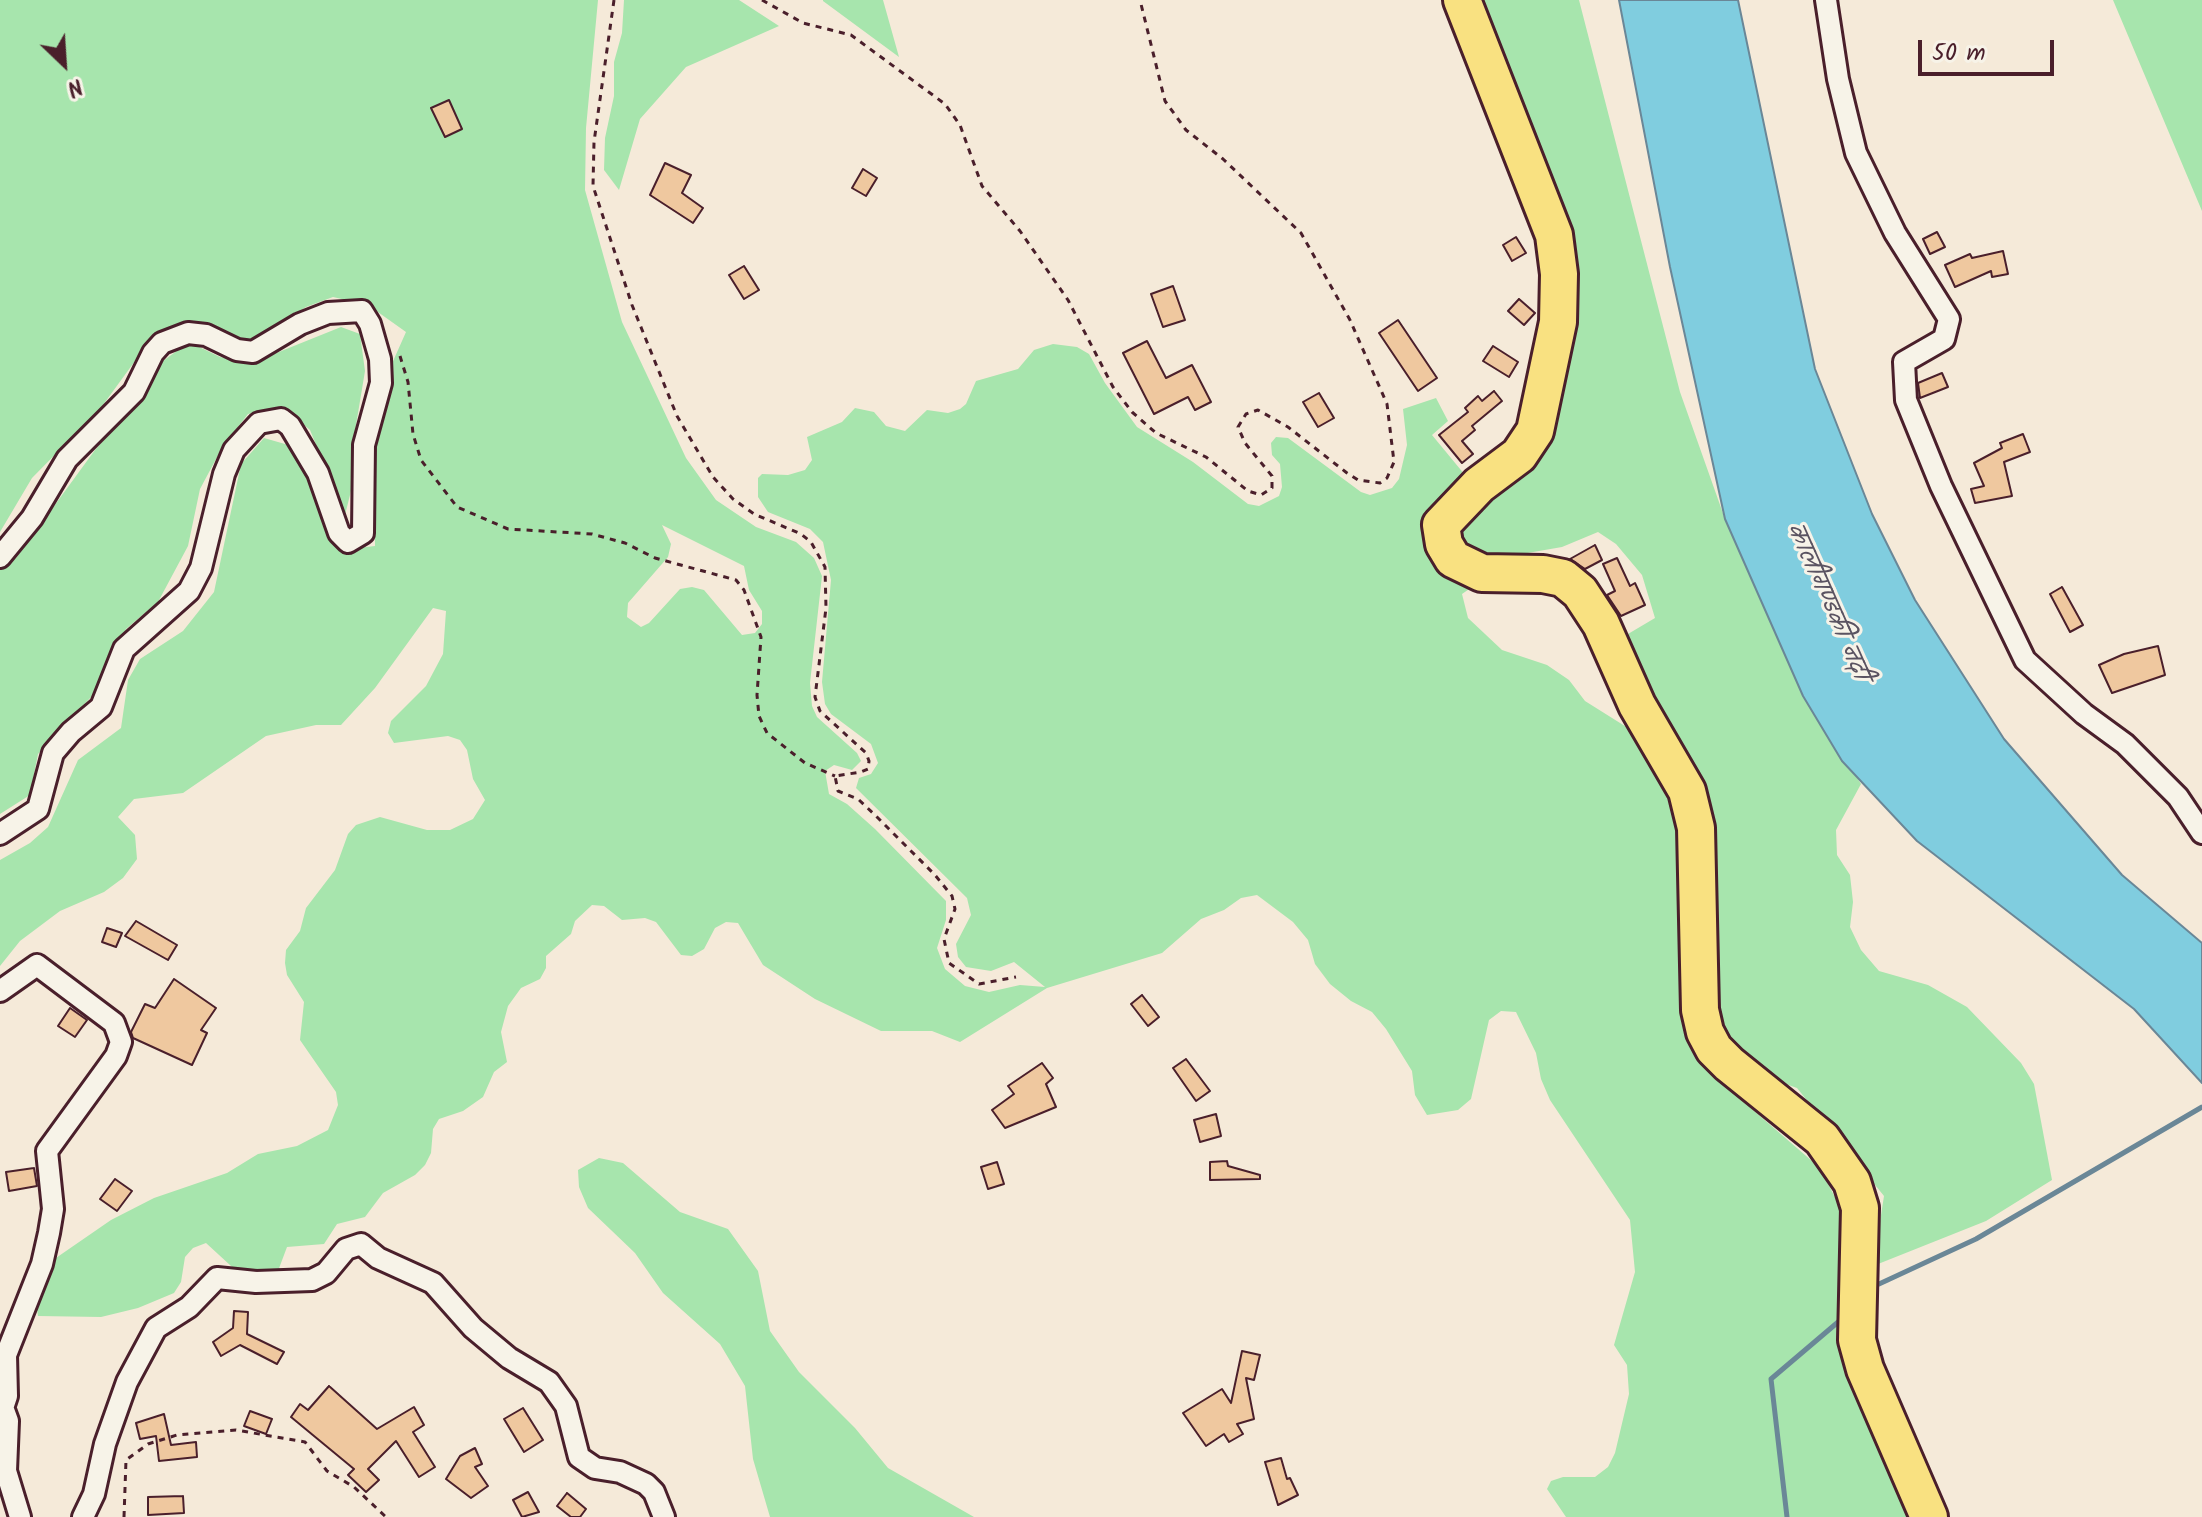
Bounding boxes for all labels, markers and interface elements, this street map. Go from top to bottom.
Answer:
north arrow [24,24,104,104]
scale bar [1922,24,2058,74]
text: 50 m [1932,34,1986,73]
text: N [61,67,88,105]
water label: कालीगण्डकी नदी [1776,519,1874,685]

